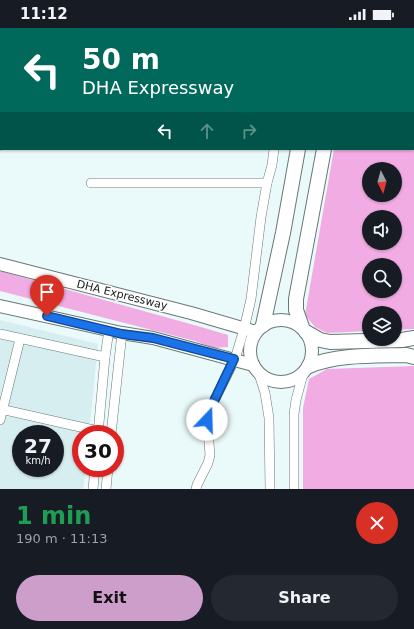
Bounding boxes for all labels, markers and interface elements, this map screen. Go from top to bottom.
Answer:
text: 11:12 [20,5,68,23]
text: 50 m [82,43,160,76]
icon: left [16,44,68,96]
text: DHA Expressway [82,77,234,98]
icon: left [154,120,176,142]
icon: ahead [196,120,218,142]
icon: right [238,120,260,142]
north arrow [362,162,402,202]
map controls [362,162,402,346]
button: sound [362,210,402,250]
button: search [362,258,402,298]
pin [30,275,64,316]
street label: DHA Expressway [75,277,169,313]
icon: arrive [36,281,58,303]
button: layers [362,306,402,346]
position arrow [186,399,228,441]
speed limit sign: 30 [72,425,124,477]
text: 27 [24,434,52,458]
text: km/h [25,455,51,466]
text: 1 min [16,502,91,530]
button: close [356,502,398,544]
text: 190 m · 11:13 [16,531,107,546]
button: Exit [16,575,203,621]
button: Share [211,575,398,621]

